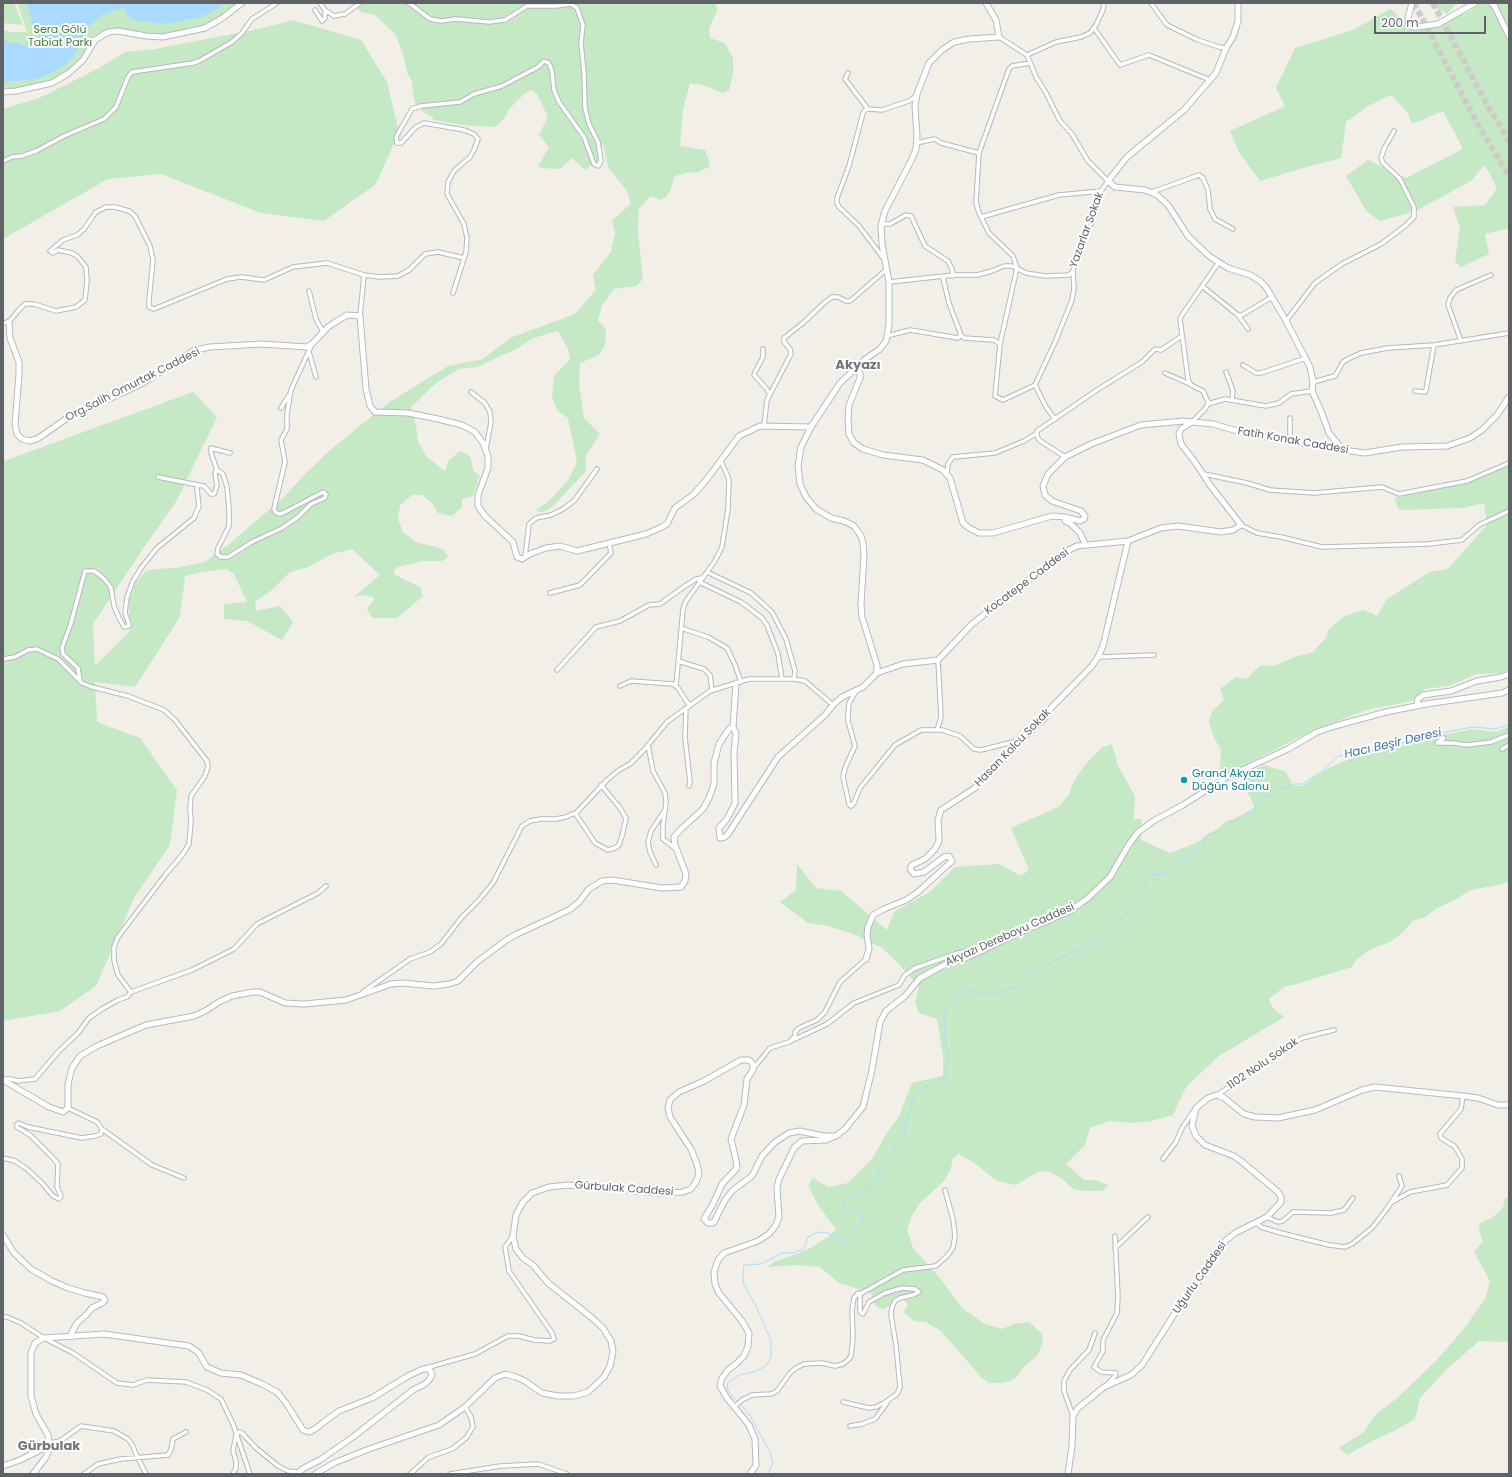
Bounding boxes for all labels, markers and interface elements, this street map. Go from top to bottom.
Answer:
scale bar [1376,8,1488,34]
text: 200 m [1381,14,1419,31]
park label: Sera Gölü Tabiat Parkı [28,23,92,49]
street label: Yazarlar Sokak [1067,190,1107,270]
street label: Org.Salih Omurtak Caddesi [64,345,202,425]
district label: Akyazı [835,358,881,374]
street label: Fatih Konak Caddesi [1236,425,1350,457]
street label: Kocatepe Caddesi [982,546,1072,618]
street label: Hasan Kolcu Sokak [972,706,1054,790]
water label: Hacı Beşir Deresi [1343,726,1443,762]
place label: Grand Akyazı Düğün Salonu [1192,767,1269,793]
marker: Grand Akyazı Düğün Salonu [1179,775,1189,785]
street label: Akyazı Dereboyu Caddesi [944,901,1076,969]
street label: 1102 Nolu Sokak [1225,1035,1301,1093]
street label: Gürbulak Caddesi [574,1179,674,1199]
street label: Uğurlu Caddesi [1170,1240,1230,1316]
district label: Gürbulak [18,1439,80,1455]

